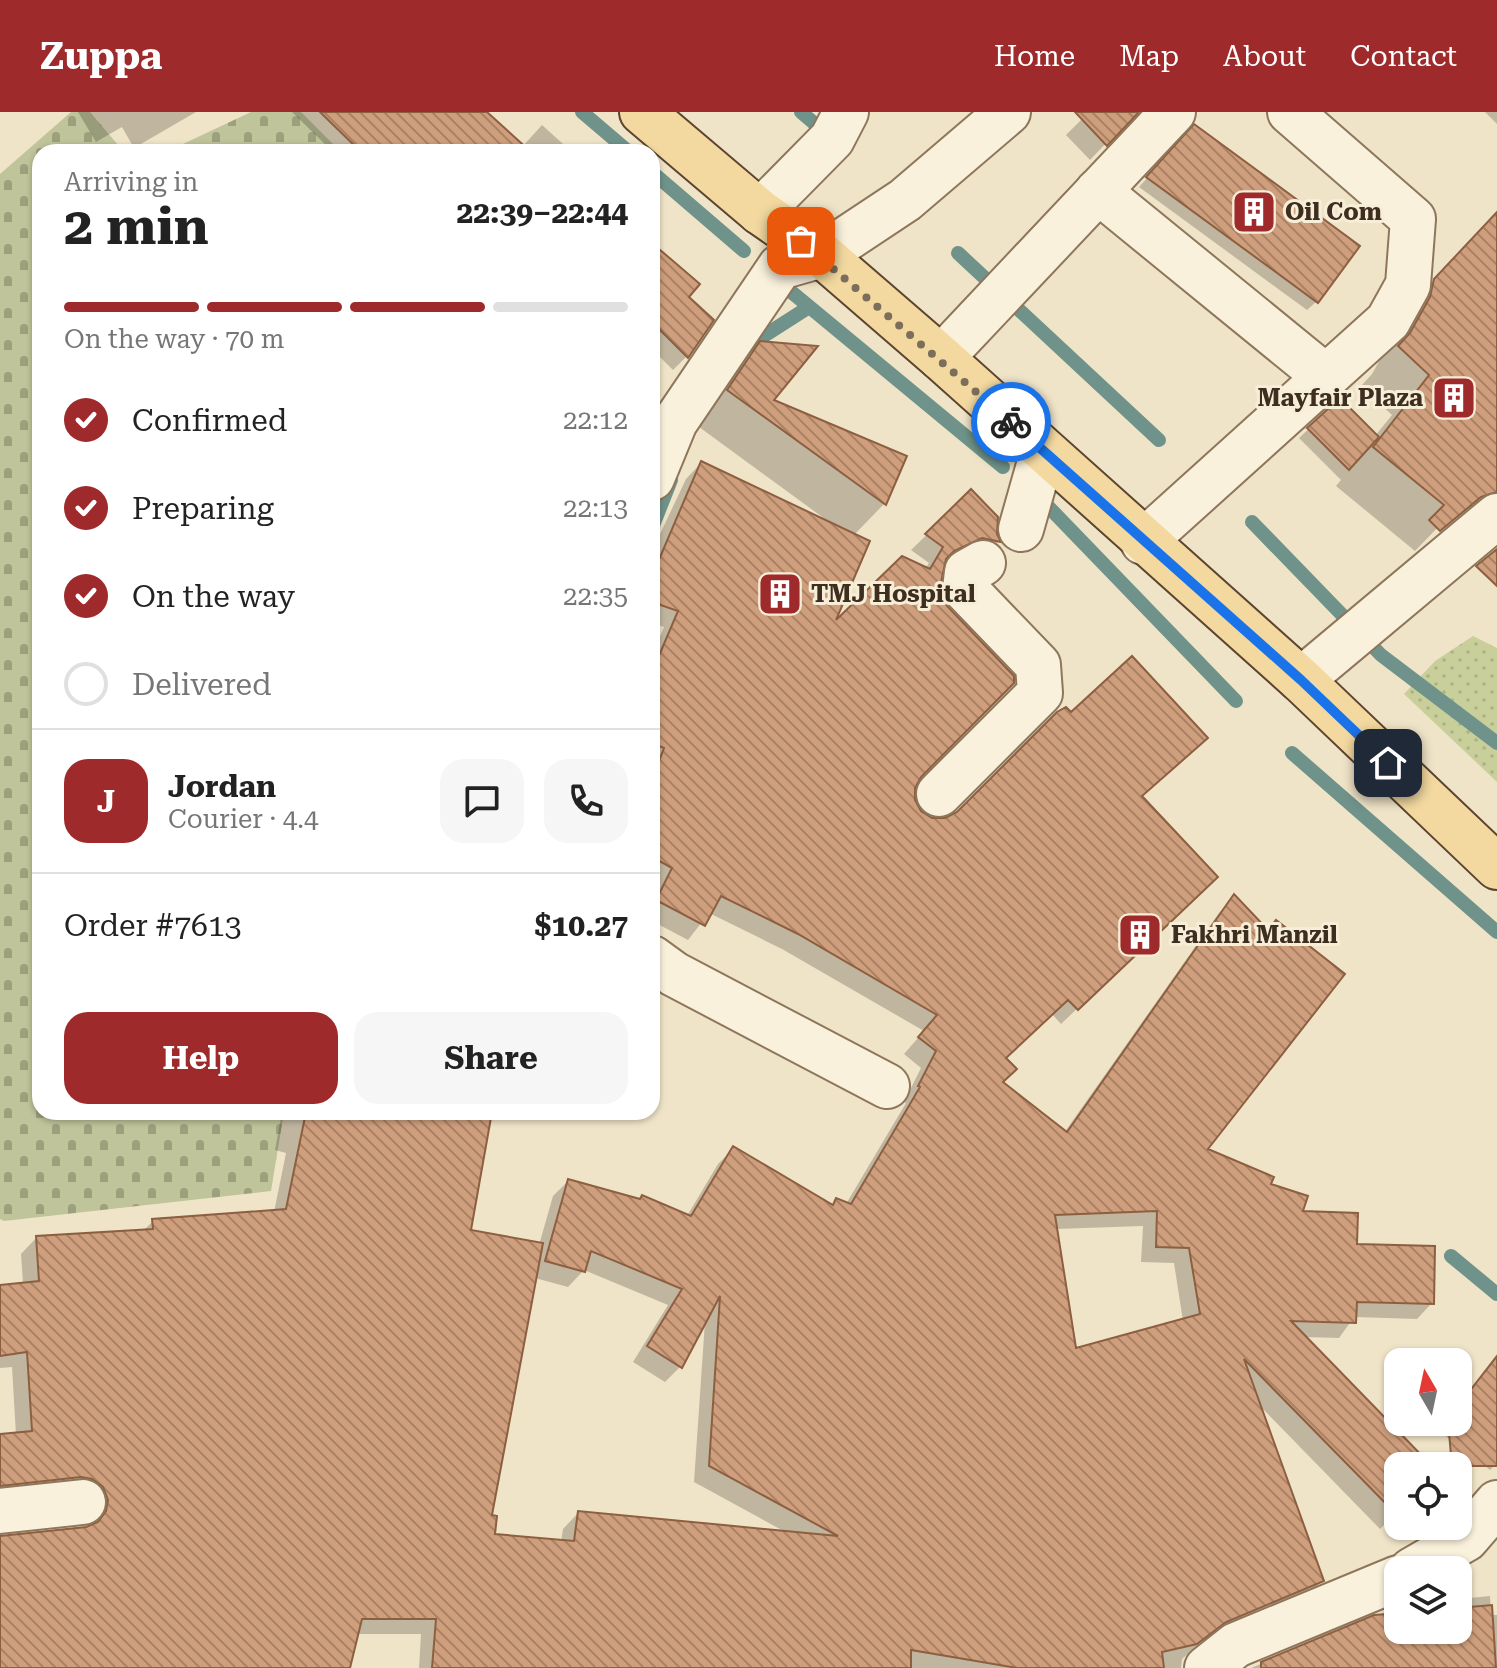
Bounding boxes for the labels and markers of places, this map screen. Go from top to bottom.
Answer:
building icon: Oil Com [1230,188,1278,236]
place label: Oil Com [1285,198,1382,226]
pin [767,207,835,275]
building icon: Mayfair Plaza [1430,374,1478,422]
place label: Mayfair Plaza [1257,384,1423,412]
building icon: TMJ Hospital [756,570,804,618]
place label: TMJ Hospital [811,580,976,608]
pin [1354,729,1422,797]
building icon: Fakhri Manzil [1116,911,1164,959]
place label: Fakhri Manzil [1171,921,1338,949]

